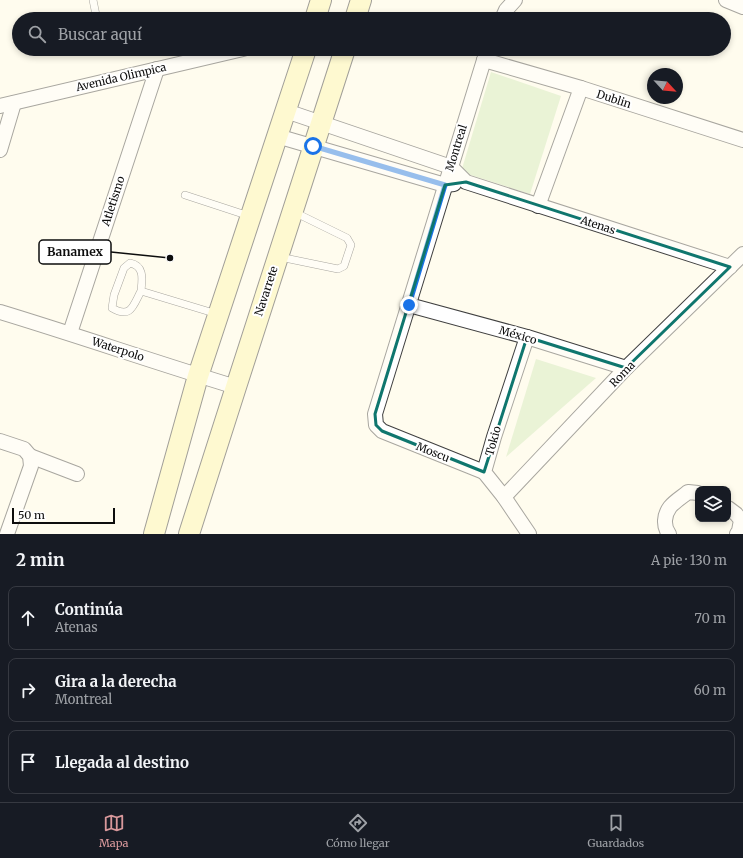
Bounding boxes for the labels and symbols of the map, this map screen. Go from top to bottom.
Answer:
street label: Avenida Olimpica [74,60,168,94]
north arrow [647,68,683,104]
street label: Dublin [595,87,634,111]
street label: Montreal [442,122,470,173]
route start [304,137,322,155]
street label: Atletismo [98,174,128,229]
street label: Atenas [578,212,617,237]
callout: Banamex [39,240,111,264]
text: Banamex [47,244,104,259]
street label: Navarrete [251,264,281,318]
route end [400,296,418,314]
street label: México [498,323,539,347]
street label: Waterpolo [89,334,147,364]
street label: Roma [606,358,638,390]
street label: Tokio [482,424,504,458]
street label: Moscu [414,439,452,465]
scale bar [12,506,115,525]

